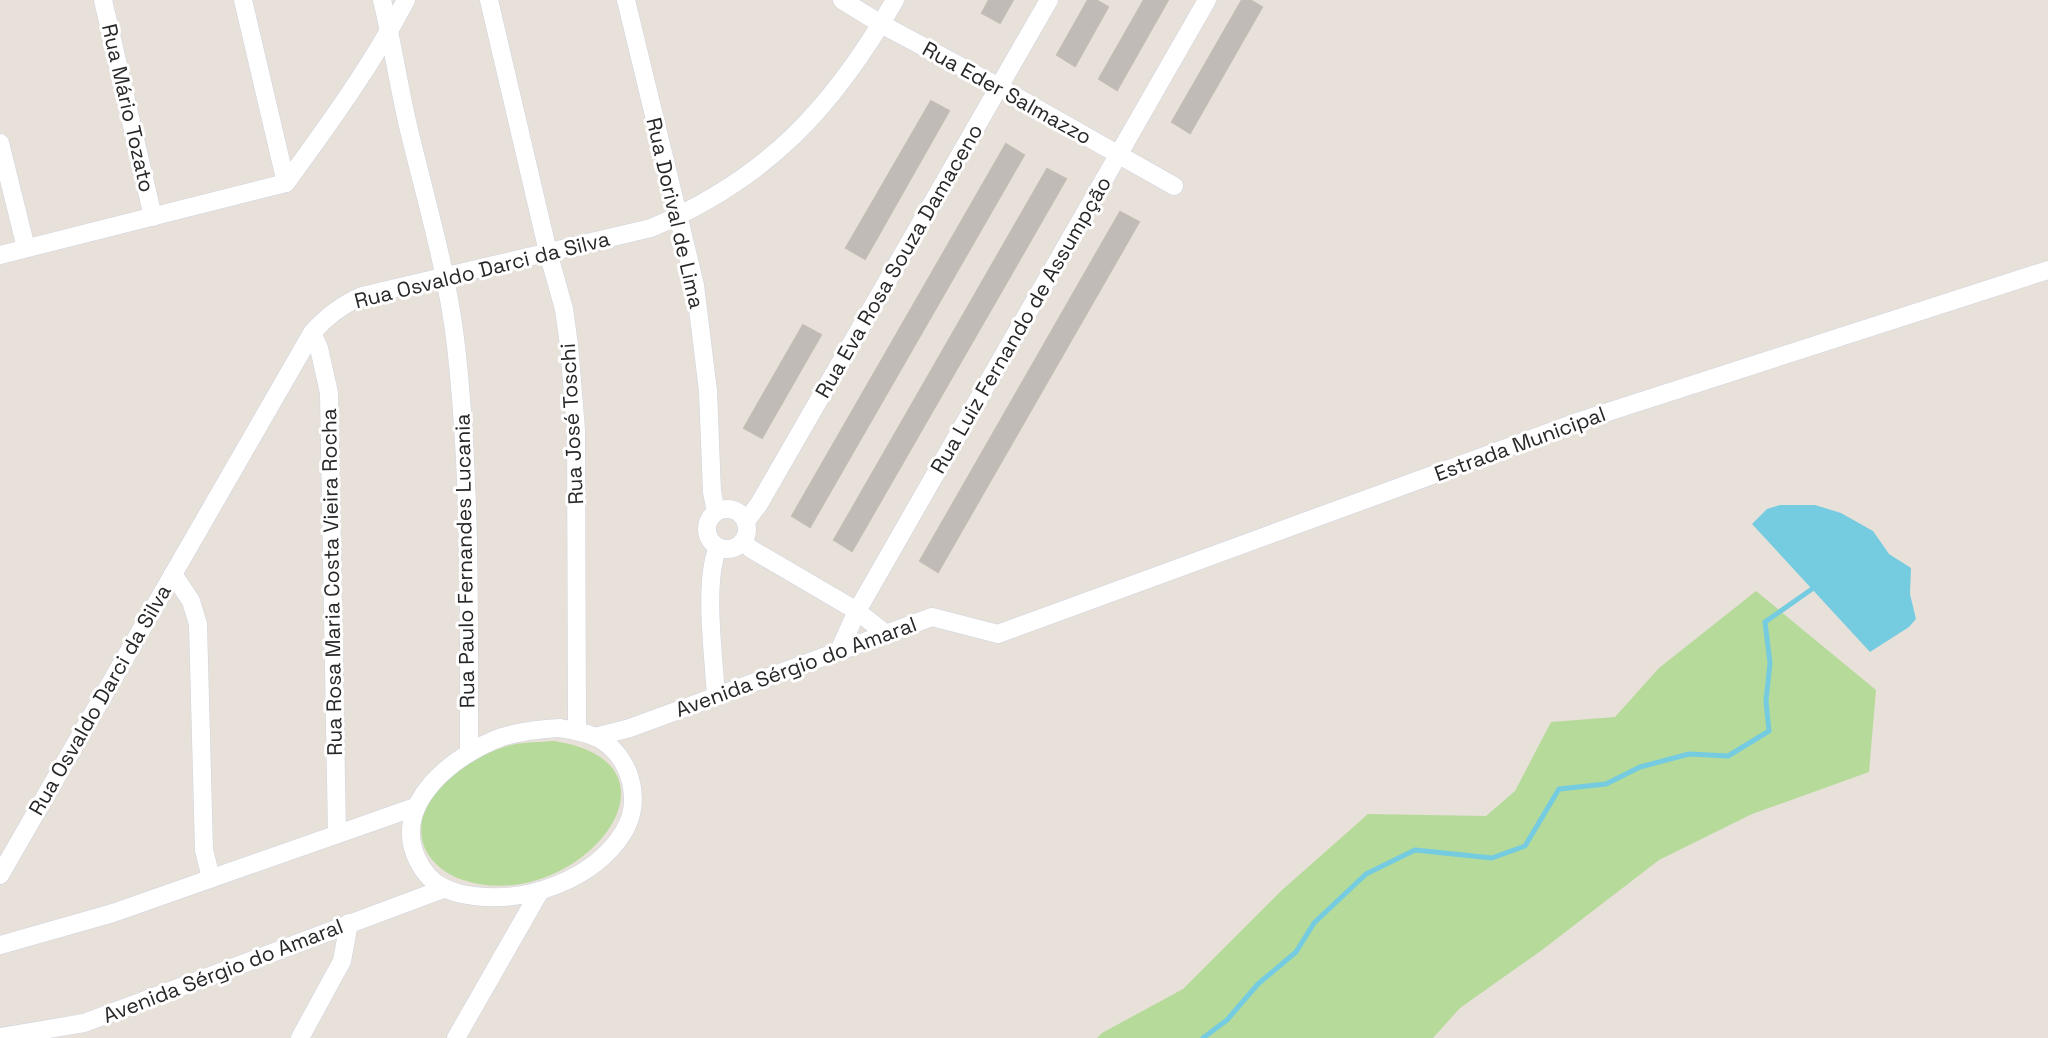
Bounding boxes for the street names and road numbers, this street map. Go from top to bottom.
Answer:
street label: Rua Mário Tozato [96,21,161,195]
street label: Rua Eder Salmazzo [918,35,1097,150]
street label: Rua Dorival de Lima [640,115,711,311]
street label: Rua Eva Rosa Souza Damaceno [809,119,988,403]
street label: Rua Luiz Fernando de Assumpção [924,171,1117,478]
street label: Rua Osvaldo Darci da Silva [351,225,612,314]
street label: Rua José Toschi [554,343,589,505]
street label: Estrada Municipal [1431,400,1609,487]
street label: Rua Rosa Maria Costa Vieira Rocha [315,408,348,756]
street label: Rua Paulo Fernandes Lucania [448,413,481,709]
street label: Rua Osvaldo Darci da Silva [22,579,177,820]
street label: Avenida Sérgio do Amaral [671,610,920,723]
street label: Avenida Sérgio do Amaral [99,912,347,1029]

